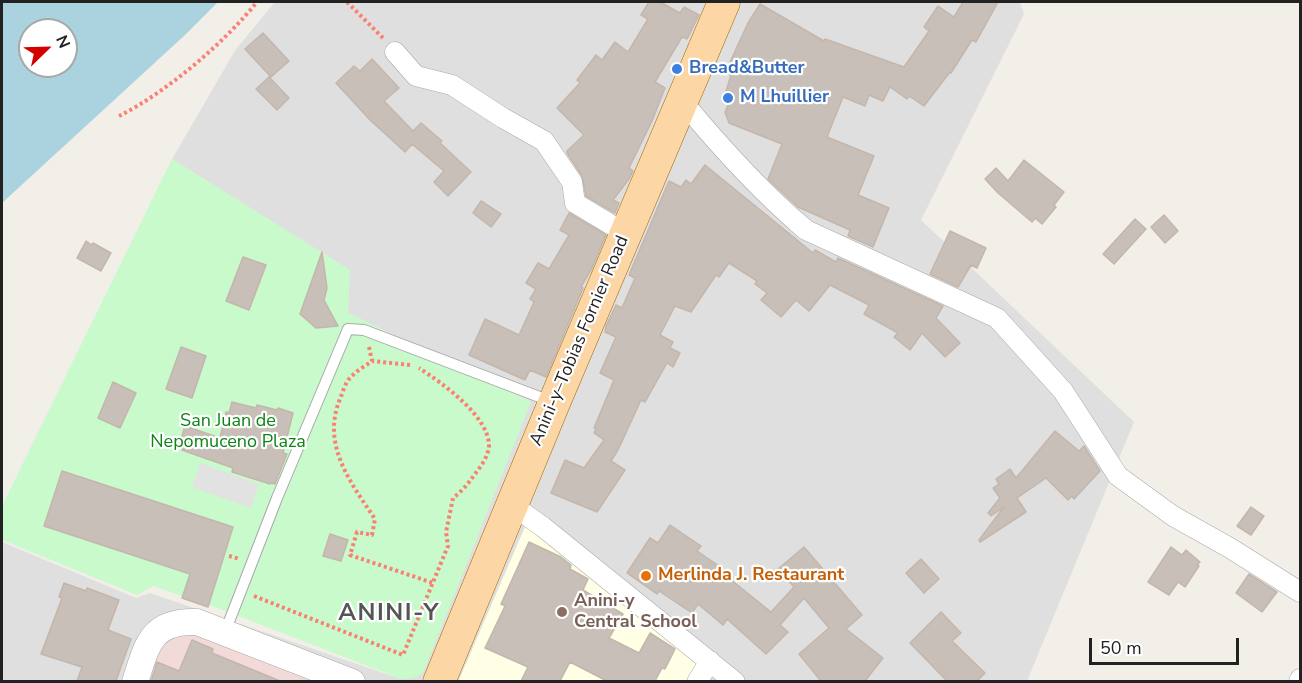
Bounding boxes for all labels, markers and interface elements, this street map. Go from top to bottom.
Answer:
north arrow [18,18,78,78]
text: N [50,32,75,52]
place label: Bread&Butter [689,58,805,80]
marker: Bread&Butter [670,62,684,76]
place label: M Lhuillier [740,87,829,109]
marker: M Lhuillier [721,91,735,105]
street label: Anini-y–Tobias Fornier Road [526,233,634,449]
park label: San Juan de Nepomuceno Plaza [150,411,306,454]
place label: Merlinda J. Restaurant [658,565,844,587]
marker: Merlinda J. Restaurant [639,569,653,583]
place label: Anini-y Central School [574,591,697,634]
district label: ANINI-Y [338,600,440,628]
marker: Anini-y Central School [555,605,569,619]
scale bar [1092,626,1242,664]
text: 50 m [1100,636,1142,660]

